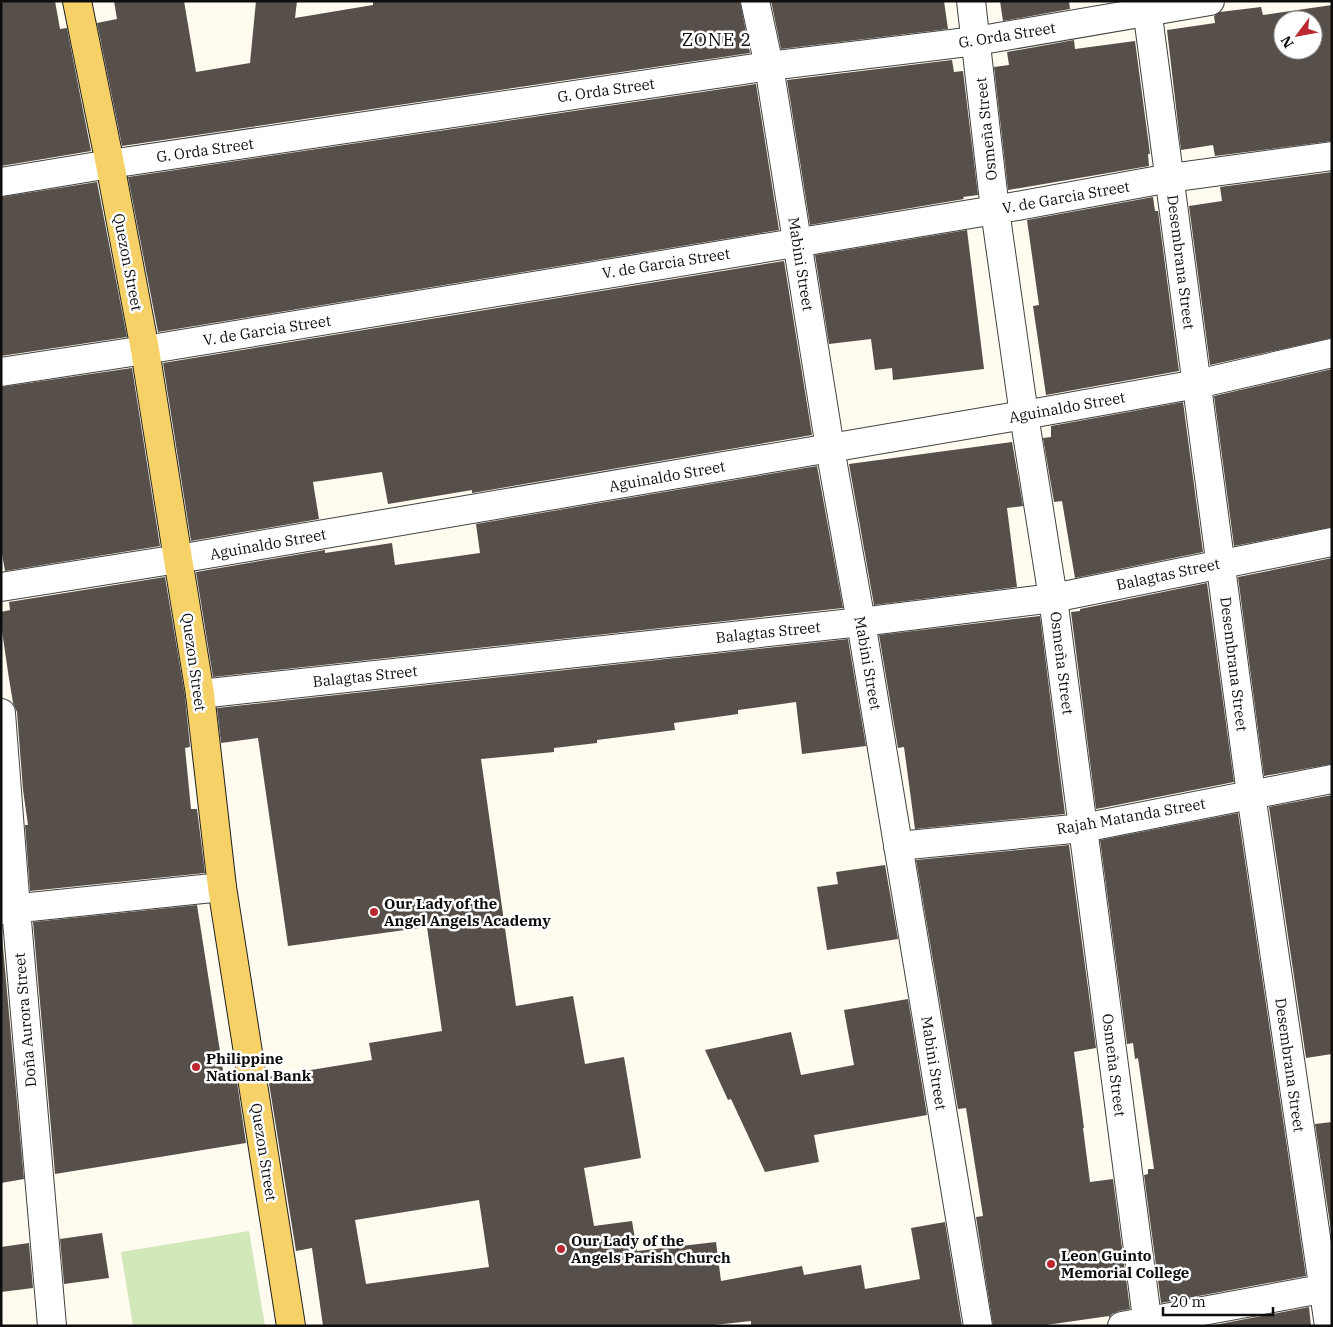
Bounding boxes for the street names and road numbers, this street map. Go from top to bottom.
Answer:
street label: G. Orda Street [957,18,1057,52]
street label: G. Orda Street [556,74,656,106]
street label: Osmeña Street [971,76,1001,182]
street label: G. Orda Street [155,134,255,166]
street label: V. de Garcia Street [1001,176,1131,218]
street label: Desembrana Street [1163,194,1199,330]
street label: Quezon Street [109,212,147,312]
street label: Mabini Street [784,216,818,312]
street label: V. de Garcia Street [601,244,731,282]
street label: V. de Garcia Street [202,311,332,349]
street label: Aguinaldo Street [1007,387,1127,427]
street label: Aguinaldo Street [607,456,727,496]
street label: Aguinaldo Street [208,524,328,564]
street label: Balagtas Street [1114,554,1222,594]
street label: Desembrana Street [1216,596,1252,732]
street label: Osmeña Street [1046,610,1078,716]
street label: Quezon Street [178,612,210,712]
street label: Mabini Street [850,615,886,711]
street label: Balagtas Street [715,617,821,647]
street label: Balagtas Street [312,661,418,691]
street label: Rajah Matanda Street [1055,794,1207,838]
street label: Doña Aurora Street [10,952,40,1088]
street label: Desembrana Street [1271,997,1309,1133]
street label: Osmeña Street [1098,1012,1130,1118]
street label: Mabini Street [917,1015,951,1111]
street label: Quezon Street [247,1102,281,1202]

